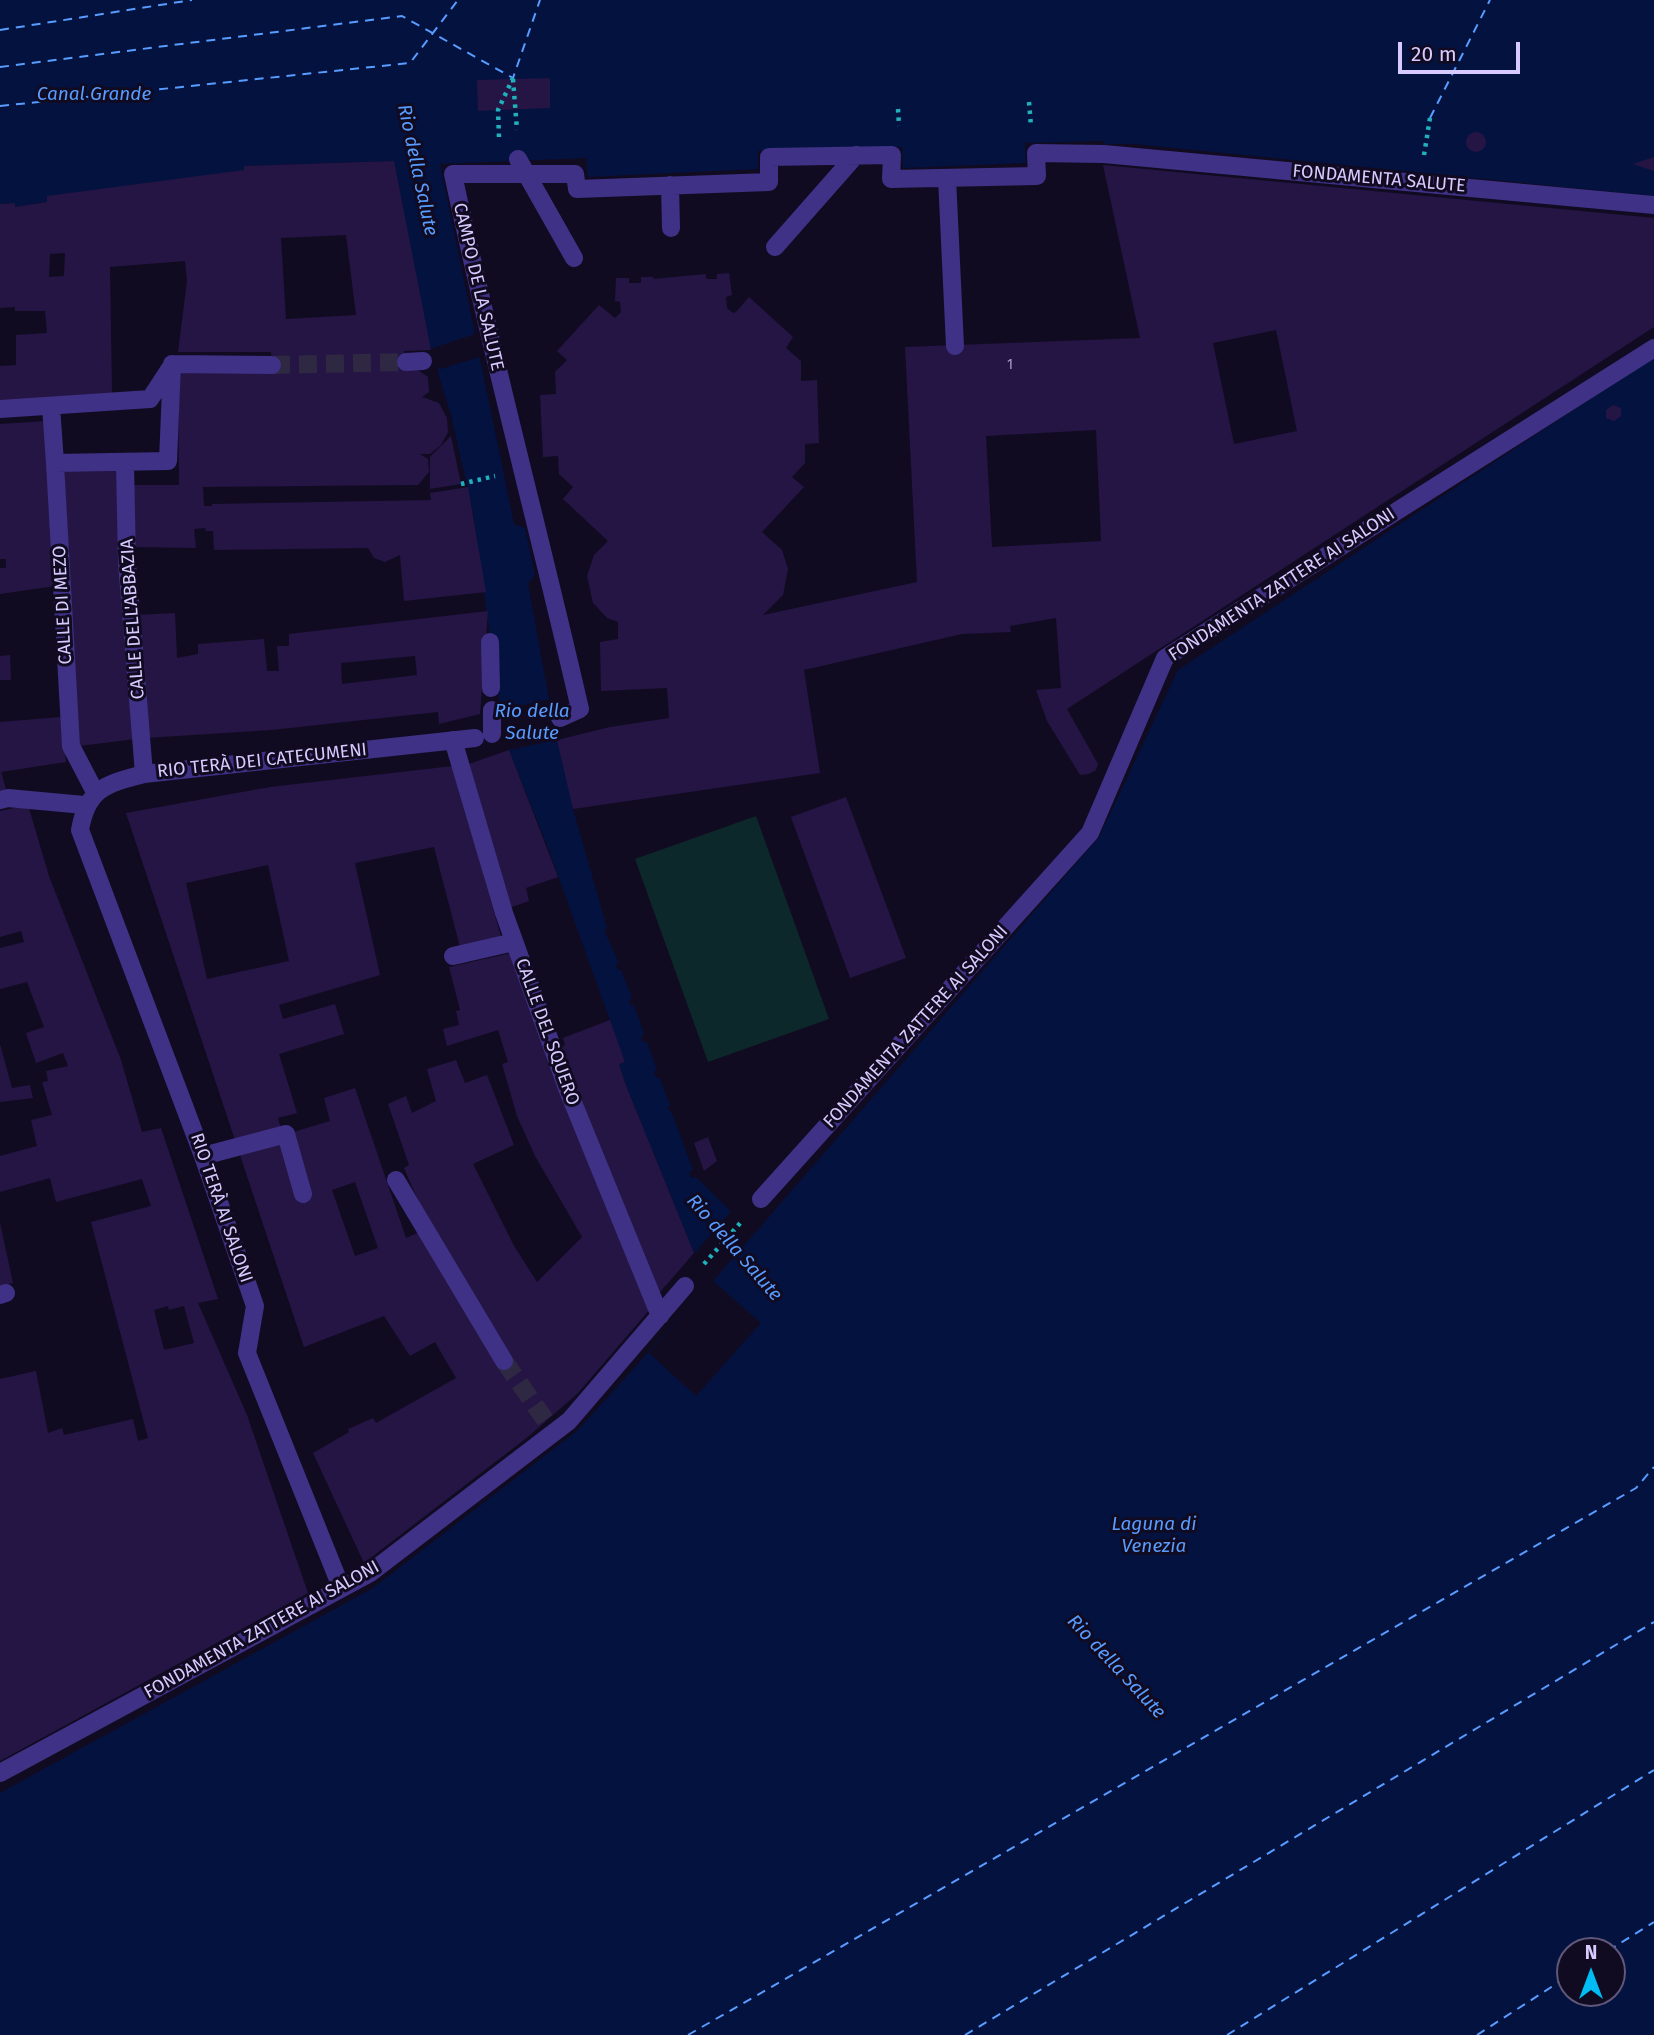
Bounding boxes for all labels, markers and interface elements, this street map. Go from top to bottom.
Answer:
scale bar [1402,28,1524,72]
text: 20 m [1411,41,1457,67]
water label: Canal Grande [37,84,151,106]
water label: Rio della Salute [392,102,442,238]
street label: FONDAMENTA SALUTE [1291,161,1467,197]
street label: CAMPO DE LA SALUTE [448,201,508,373]
house number: 1 [1007,357,1013,373]
street label: FONDAMENTA ZATTERE AI SALONI [1165,504,1399,666]
street label: CALLE DELL'ABBAZIA [117,538,149,700]
street label: CALLE DI MEZO [49,545,77,665]
water label: Rio della Salute [494,701,570,745]
street label: RIO TERÀ DEI CATECUMENI [156,739,368,783]
street label: FONDAMENTA ZATTERE AI SALONI [819,921,1013,1133]
street label: CALLE DEL SQUERO [510,956,584,1108]
street label: RIO TERÀ AI SALONI [185,1130,257,1286]
water label: Rio della Salute [682,1190,786,1306]
water label: Laguna di Venezia [1112,1514,1196,1558]
street label: FONDAMENTA ZATTERE AI SALONI [141,1556,383,1704]
water label: Rio della Salute [1062,1610,1170,1724]
north arrow [1556,1937,1626,2007]
text: N [1585,1941,1597,1964]

